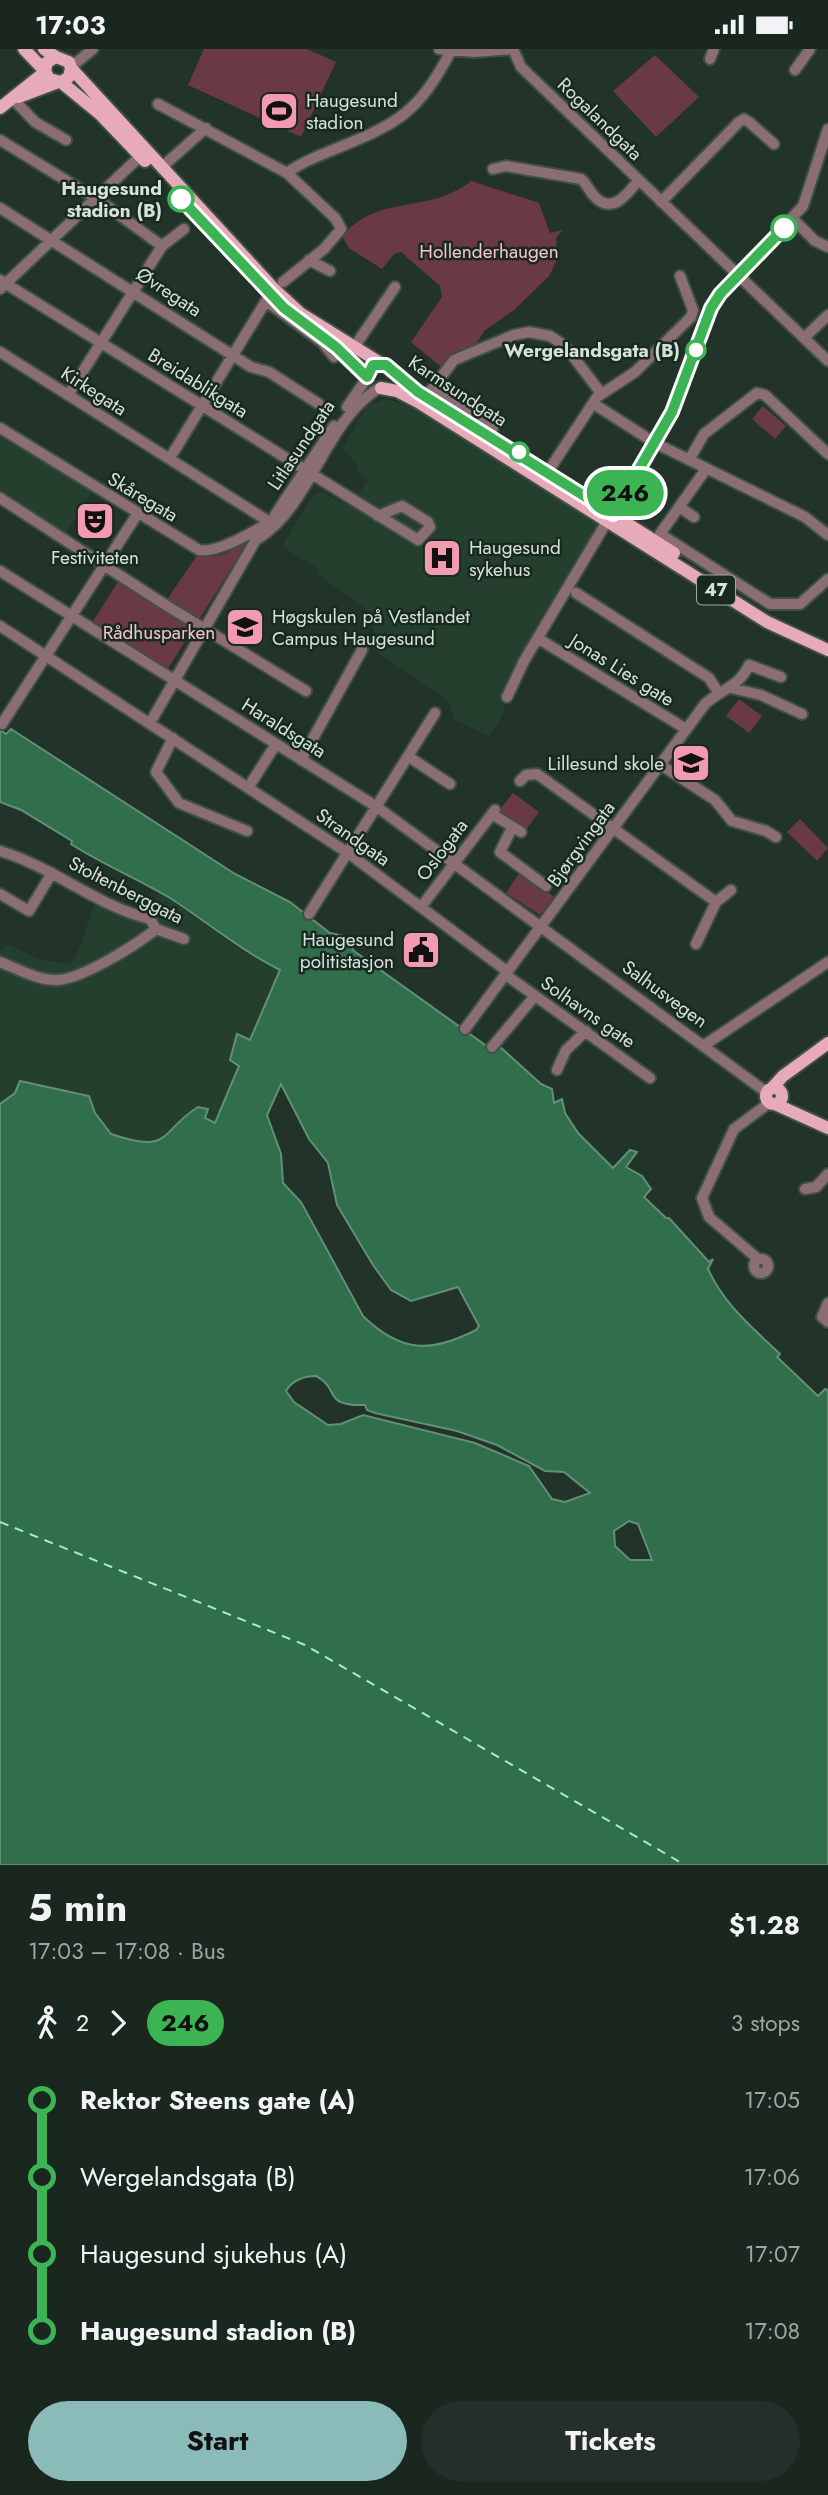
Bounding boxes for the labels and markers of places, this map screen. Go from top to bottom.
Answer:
place label: Haugesund stadion [306,87,398,136]
sports icon: Haugesund stadion [258,90,300,132]
place label: Haugesund stadion (B) [61,175,162,224]
marker: Haugesund stadion (B) [168,186,194,212]
unlabelled marker [771,215,797,241]
place label: Wergelandsgata (B) [504,337,680,364]
marker: Wergelandsgata (B) [686,340,706,360]
unlabelled marker [509,442,529,462]
theatre icon: Festiviteten [74,500,116,542]
place label: Haugesund sykehus [469,534,561,583]
hospital icon: Haugesund sykehus [421,537,463,579]
place label: Festiviteten [51,544,139,571]
place label: Høgskulen på Vestlandet Campus Haugesund [272,603,470,652]
school or university icon: Høgskulen på Vestlandet Campus Haugesund [224,606,266,648]
school or university icon: Lillesund skole [670,742,712,784]
place label: Lillesund skole [548,750,664,777]
place label: Haugesund politistasjon [300,926,394,975]
public building icon: Haugesund politistasjon [400,929,442,971]

